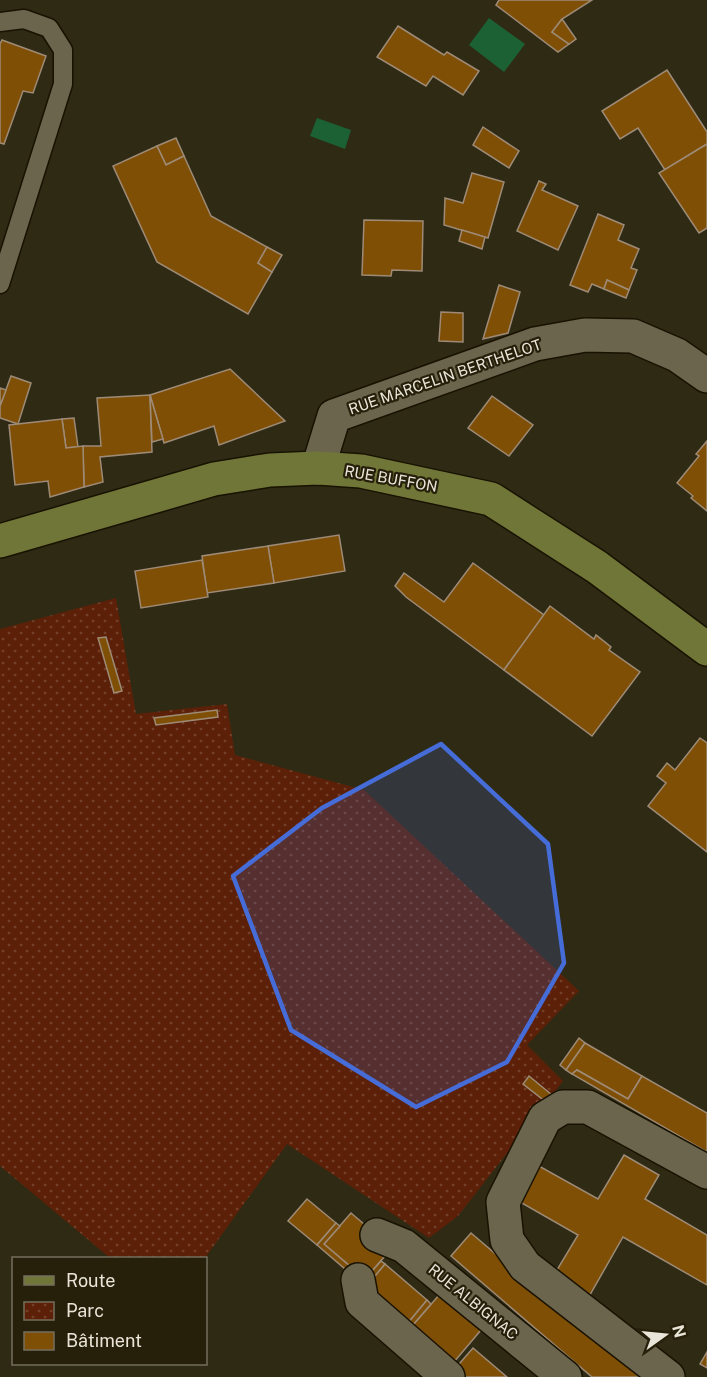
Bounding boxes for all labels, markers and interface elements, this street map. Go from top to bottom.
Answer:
street label: RUE MARCELIN BERTHELOT [346,335,543,418]
street label: RUE BUFFON [343,462,439,495]
legend [12,1257,207,1365]
street label: RUE ALBIGNAC [425,1260,521,1343]
text: Route [66,1270,115,1291]
text: Parc [66,1300,104,1321]
north arrow [635,1305,695,1365]
text: N [668,1323,690,1340]
text: Bâtiment [66,1330,142,1351]

